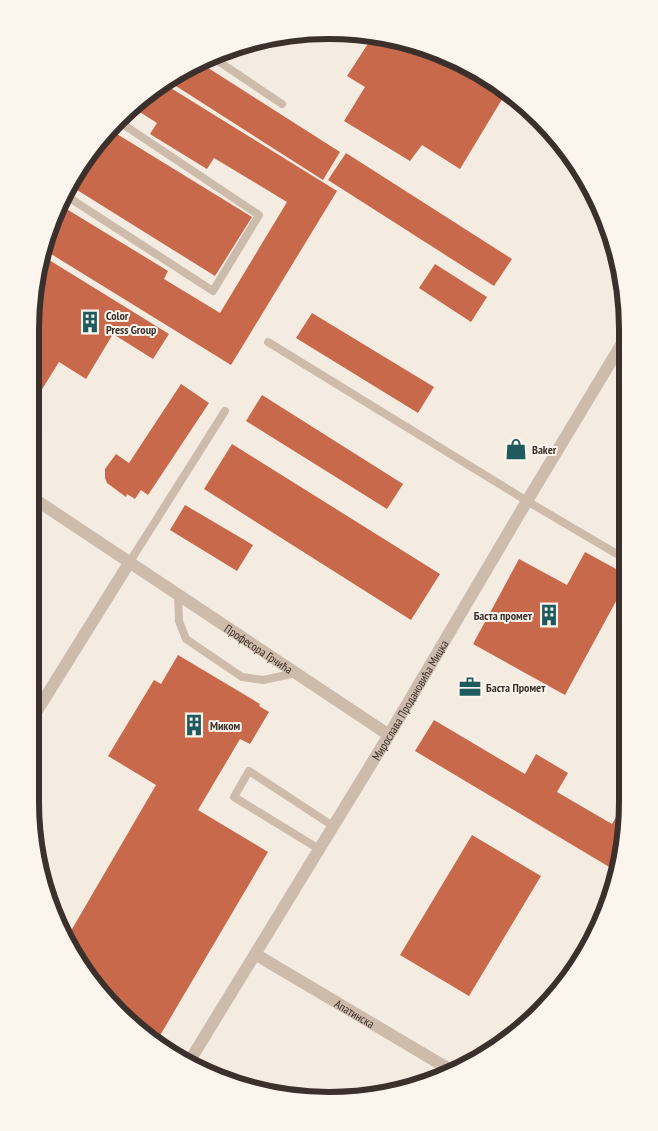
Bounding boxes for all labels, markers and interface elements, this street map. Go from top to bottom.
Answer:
place label: Color Press Group [106,308,157,337]
building icon: Color Press Group [77,309,103,335]
shop icon: Baker [503,436,529,462]
place label: Baker [532,442,557,457]
building icon: Баста промет [536,602,562,628]
place label: Баста промет [474,608,533,623]
street label: Професора Грчића [222,620,296,677]
street label: Мирослава Продановића Мицка [368,637,451,763]
office icon: Баста Промет [457,674,483,700]
place label: Баста Промет [486,680,546,695]
building icon: Миком [181,712,207,738]
place label: Миком [210,718,240,733]
street label: Апатинска [332,996,378,1031]

